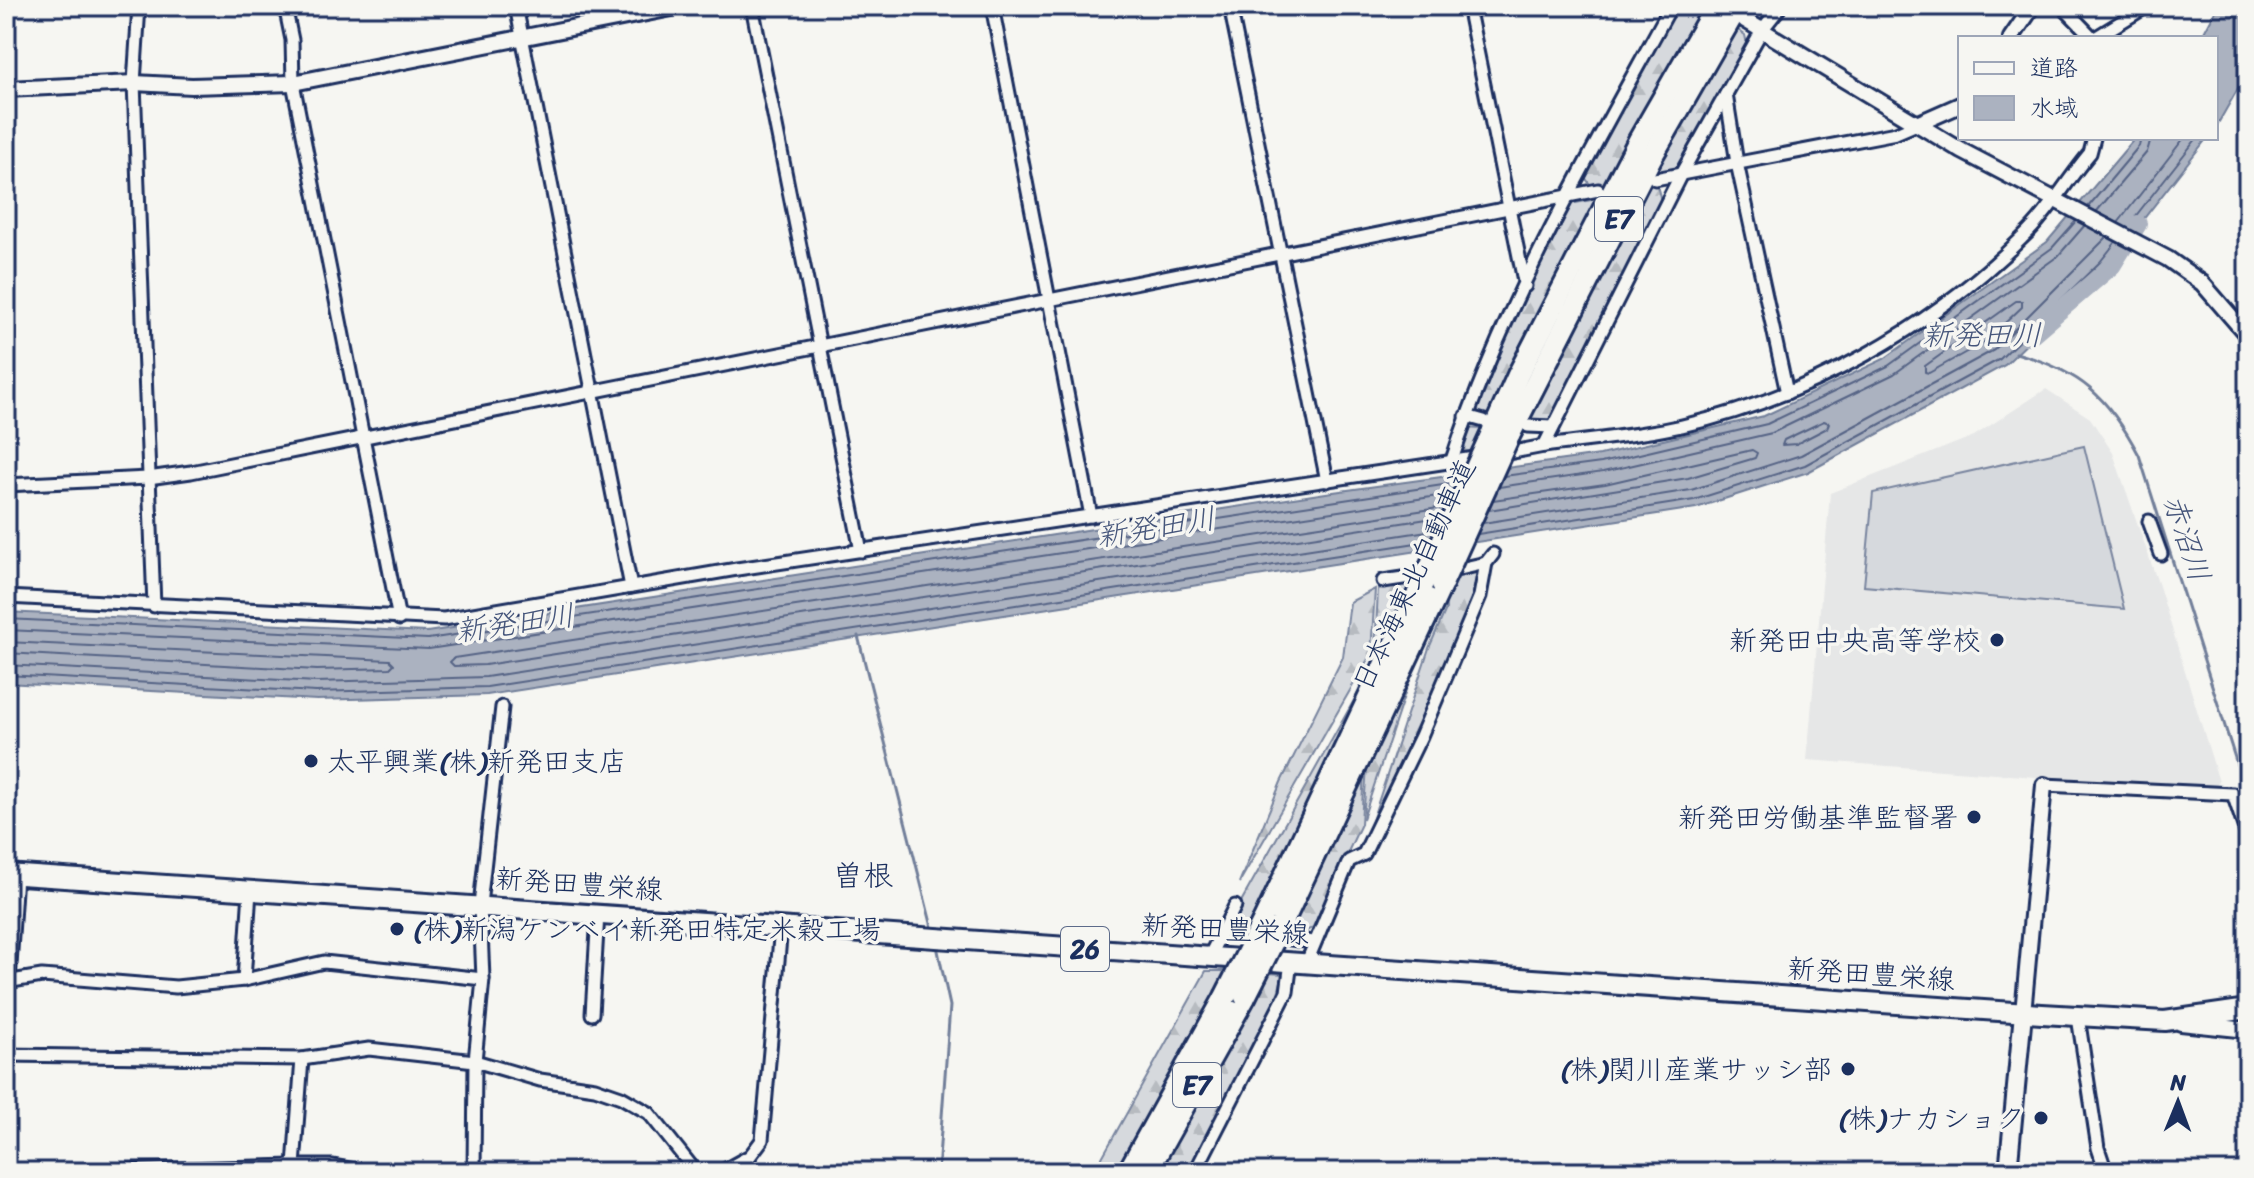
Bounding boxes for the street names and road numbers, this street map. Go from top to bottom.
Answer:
road number: E7 [1595,197,1643,241]
street label: 日本海東北自動車道 [1339,450,1489,700]
street label: 新発田豊栄線 [493,854,665,914]
street label: 新発田豊栄線 [1140,900,1310,958]
road number: 26 [1061,927,1109,971]
street label: 新発田豊栄線 [1785,944,1957,1004]
road number: E7 [1173,1063,1221,1107]

